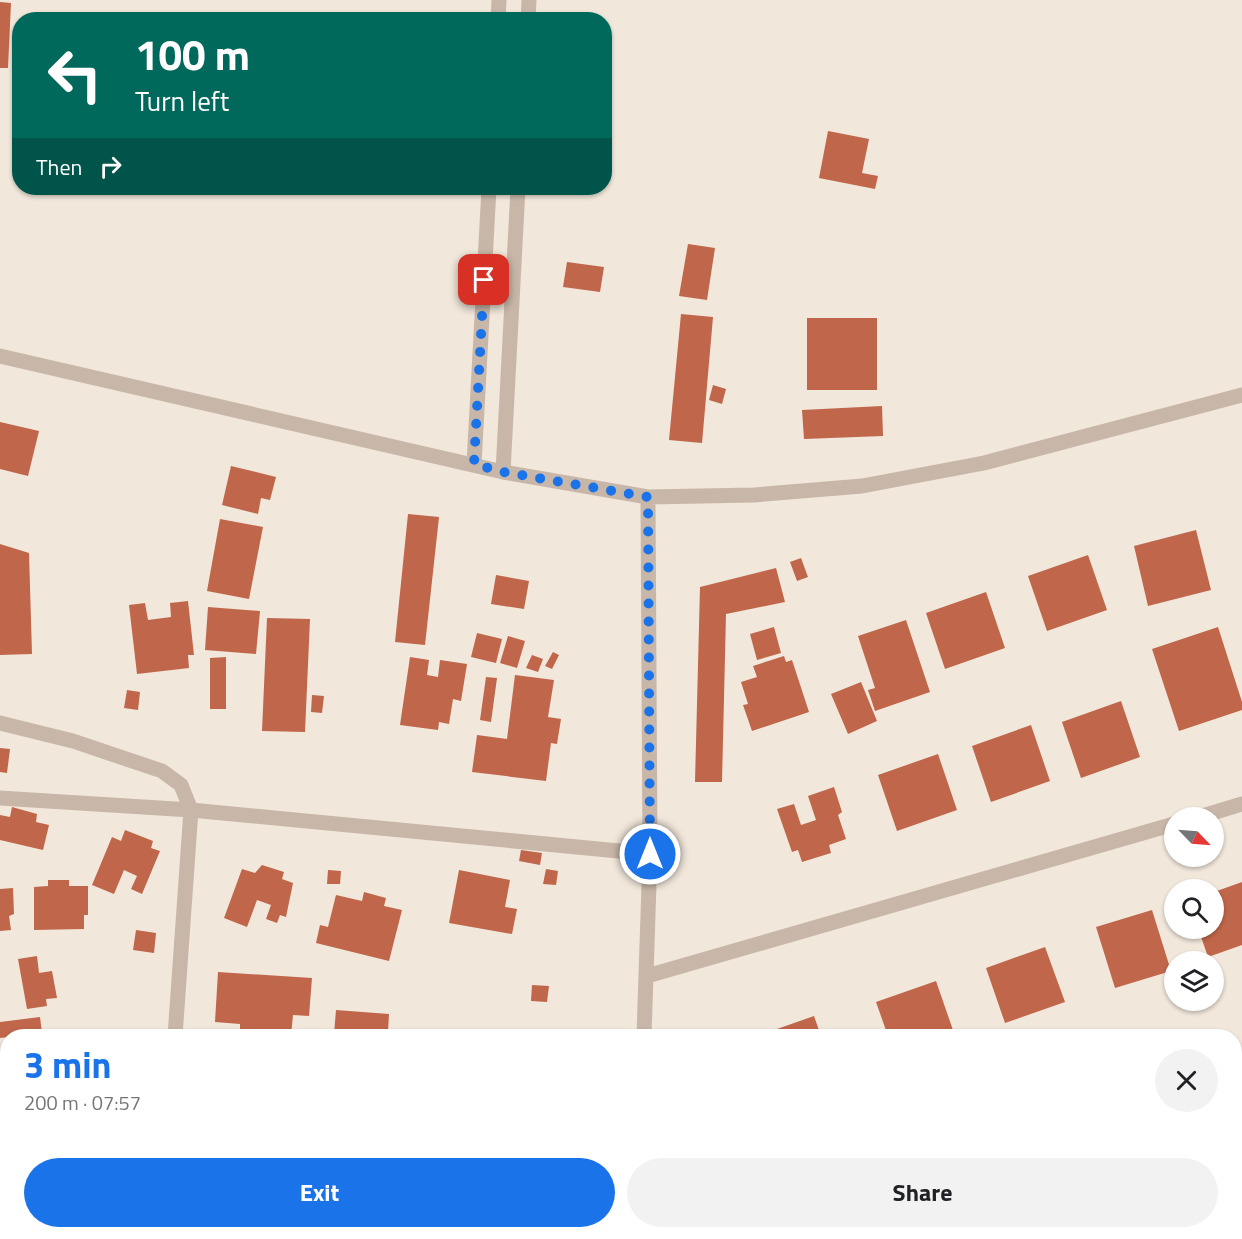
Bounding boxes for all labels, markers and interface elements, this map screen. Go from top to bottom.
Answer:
text: 100 m [135,22,250,86]
icon: left [36,36,114,114]
text: Turn left [135,80,229,121]
text: Then [36,150,82,184]
icon: right [94,150,127,183]
pin [458,254,509,305]
icon: arrive [467,263,500,296]
north arrow [1164,807,1224,867]
map controls [1164,807,1224,1011]
position arrow [618,822,682,886]
button: search [1164,879,1224,939]
button: layers [1164,951,1224,1011]
text: 3 min [24,1037,111,1092]
button: close [1155,1049,1218,1112]
text: 200 m · 07:57 [24,1087,141,1118]
button: Exit [24,1158,615,1227]
button: Share [627,1158,1218,1227]

